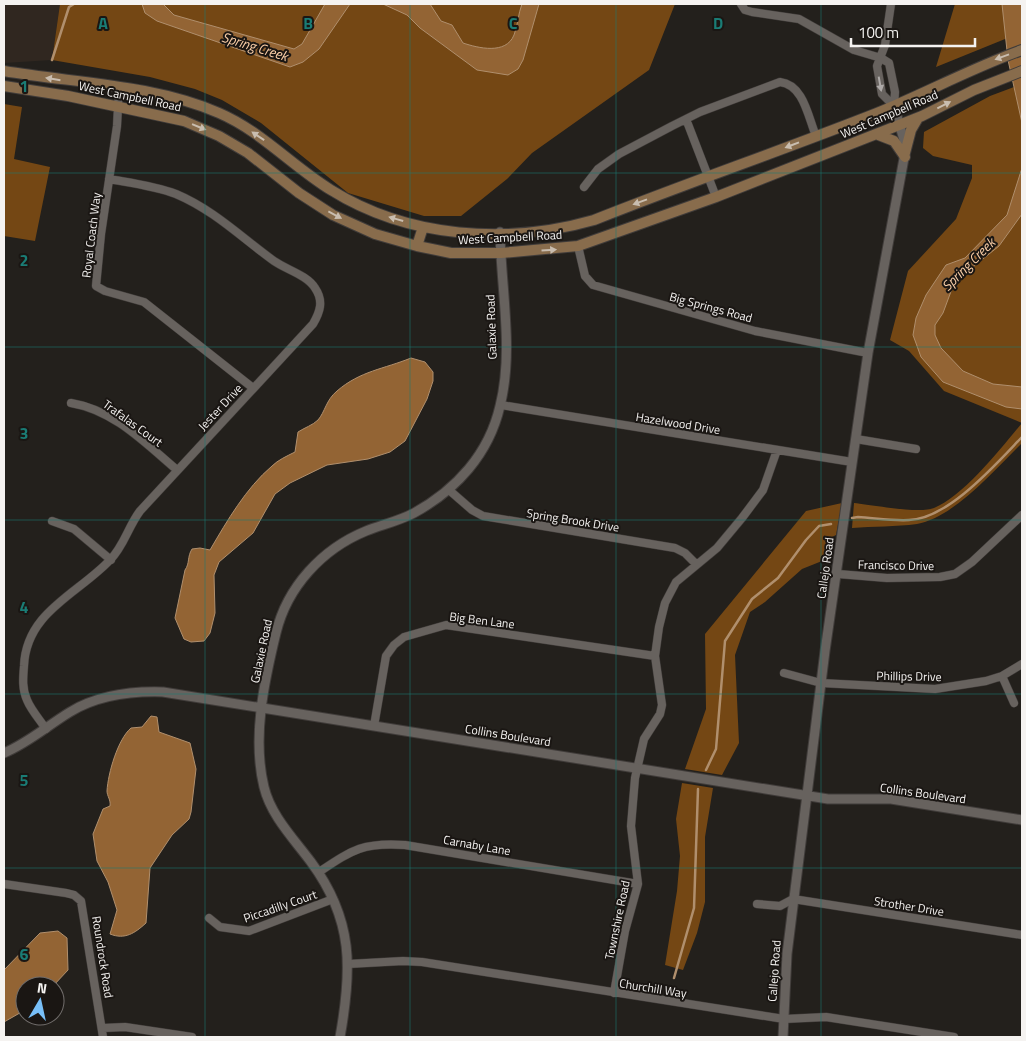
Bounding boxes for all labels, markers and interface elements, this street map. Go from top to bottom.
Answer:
text: A [98,11,108,35]
text: B [303,11,313,35]
text: C [509,11,518,35]
text: D [713,11,723,35]
scale bar [851,15,975,47]
text: 100 m [858,21,899,44]
water label: Spring Creek [219,26,292,67]
one-way arrow [994,53,1009,61]
text: 1 [20,74,28,98]
one-way arrow [45,75,61,83]
street label: West Campbell Road [77,76,183,116]
one-way arrow [877,77,885,93]
street label: West Campbell Road [837,85,941,143]
one-way arrow [937,101,952,109]
one-way arrow [192,123,207,131]
one-way arrow [251,131,265,141]
one-way arrow [784,141,799,149]
street label: Royal Coach Way [76,191,106,279]
one-way arrow [632,198,647,206]
one-way arrow [327,211,342,219]
one-way arrow [388,215,403,223]
street label: West Campbell Road [457,225,563,249]
water label: Spring Creek [936,231,1001,296]
one-way arrow [541,245,557,253]
text: 2 [20,248,28,272]
street label: Big Springs Road [667,287,755,327]
street label: Galaxie Road [480,294,502,360]
street label: Jester Drive [193,379,247,435]
street label: Trafalas Court [99,395,167,452]
street label: Hazelwood Drive [634,407,722,439]
text: 3 [20,421,28,445]
street label: Spring Brook Drive [525,503,621,537]
street label: Callejo Road [811,536,839,600]
street label: Francisco Drive [858,555,934,575]
text: 4 [20,595,29,619]
street label: Big Ben Lane [448,607,516,633]
street label: Galaxie Road [245,617,277,685]
street label: Phillips Drive [876,666,942,686]
street label: Collins Boulevard [464,719,552,751]
text: 5 [20,768,29,792]
street label: Collins Boulevard [879,778,967,808]
street label: Carnaby Lane [442,830,512,860]
street label: Townshire Road [599,879,635,961]
street label: Piccadilly Court [241,884,320,927]
street label: Strother Drive [873,891,945,921]
street label: Roundrock Road [87,915,119,999]
street label: Callejo Road [762,940,786,1002]
text: 6 [20,942,29,966]
street label: Churchill Way [618,973,688,1003]
north arrow [15,976,65,1026]
text: N [36,977,49,999]

